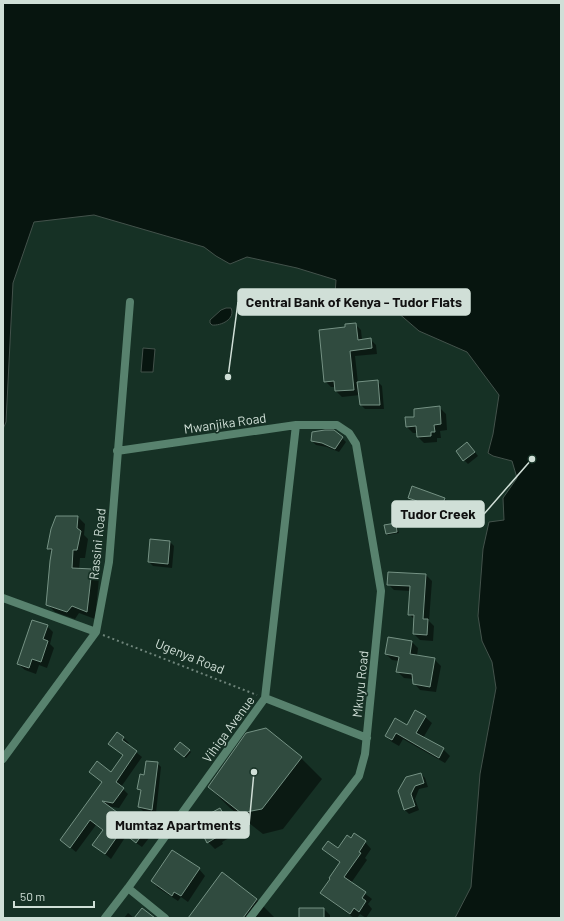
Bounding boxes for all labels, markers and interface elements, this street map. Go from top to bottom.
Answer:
callout: Central Bank of Kenya - Tudor Flats [238,289,470,315]
text: Central Bank of Kenya - Tudor Flats [246,293,462,310]
street label: Mwanjika Road [183,409,267,437]
callout: Tudor Creek [392,501,484,527]
text: Tudor Creek [400,505,476,522]
street label: Rassini Road [85,507,109,581]
street label: Ugenya Road [153,635,227,677]
street label: Mkuyu Road [349,650,371,718]
street label: Vihiga Avenue [198,692,258,766]
callout: Mumtaz Apartments [107,812,249,838]
text: Mumtaz Apartments [115,816,241,833]
scale bar [14,883,94,909]
text: 50 m [20,889,45,903]

